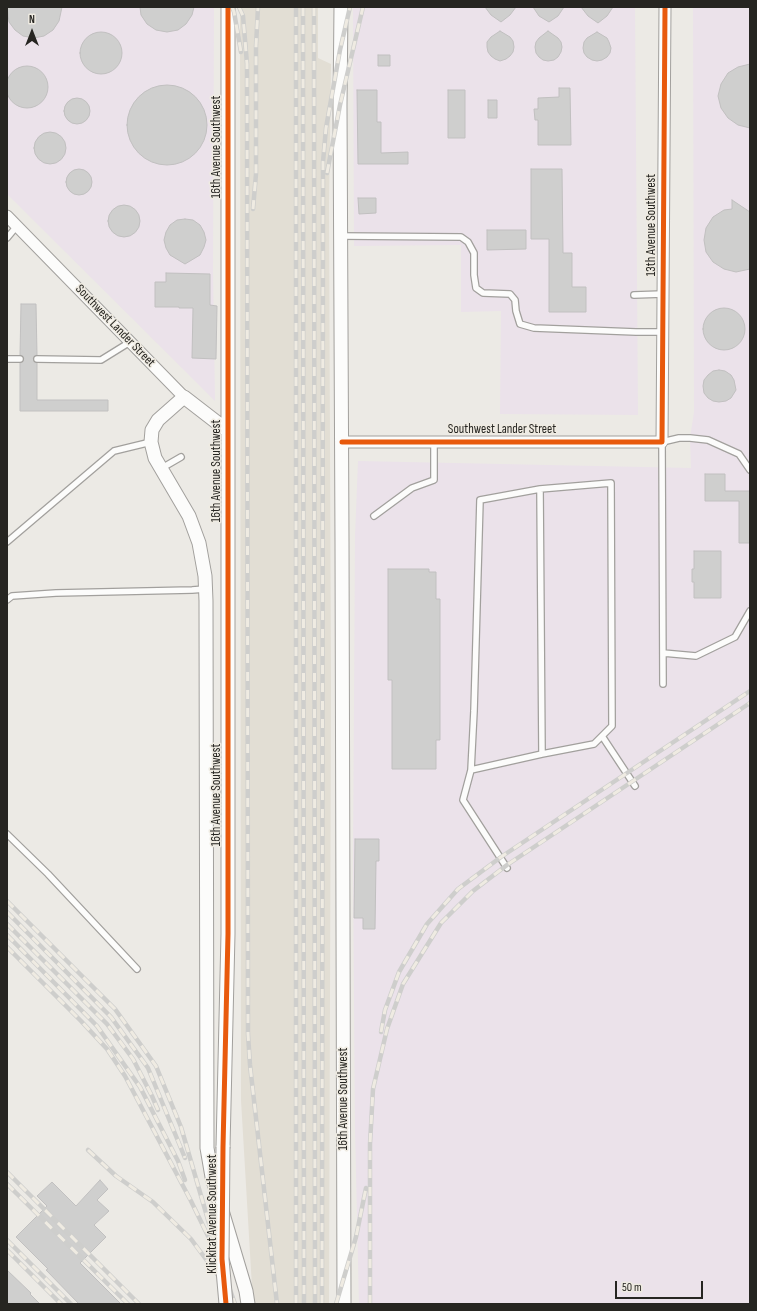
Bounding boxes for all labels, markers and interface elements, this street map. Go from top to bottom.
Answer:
north arrow [12,12,52,52]
text: N [29,13,35,26]
street label: 16th Avenue Southwest [209,96,225,198]
street label: 13th Avenue Southwest [644,174,660,276]
street label: Southwest Lander Street [72,282,158,370]
street label: 16th Avenue Southwest [209,420,225,522]
street label: Southwest Lander Street [448,422,556,438]
street label: 16th Avenue Southwest [209,744,225,846]
street label: 16th Avenue Southwest [336,1048,352,1150]
street label: Klickitat Avenue Southwest [205,1154,221,1274]
scale bar [617,1273,705,1299]
text: 50 m [622,1280,642,1295]

